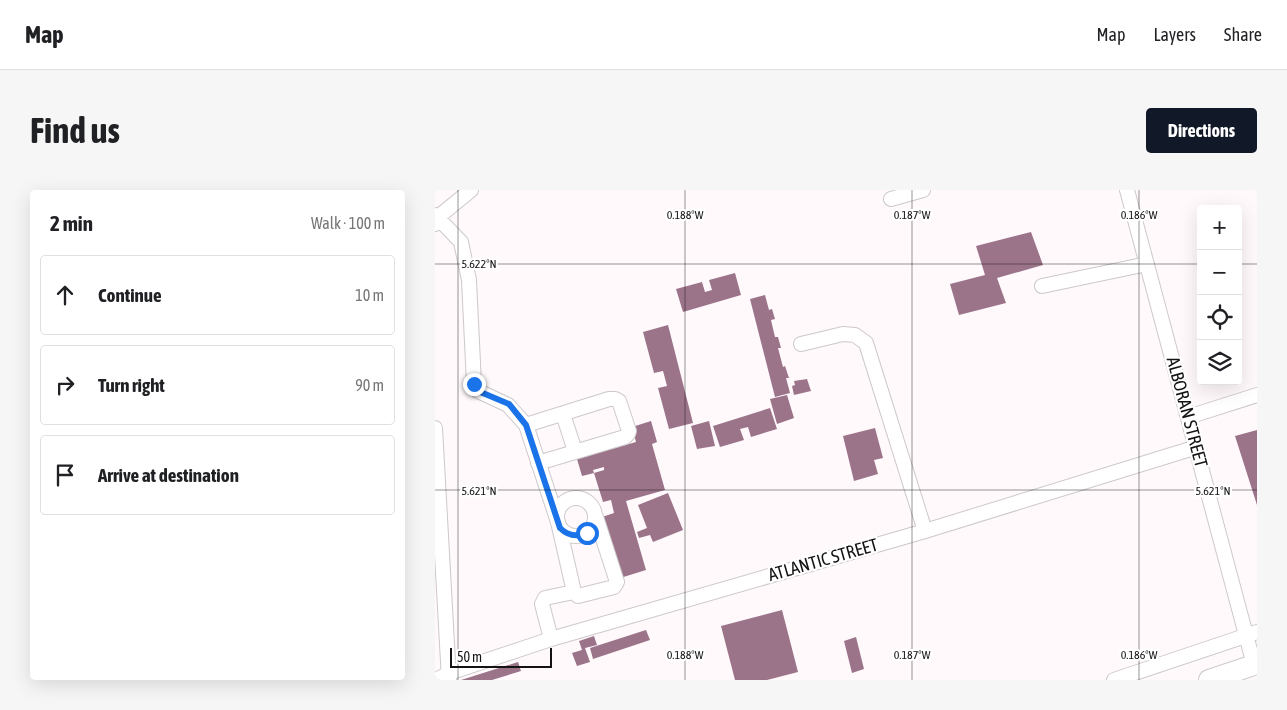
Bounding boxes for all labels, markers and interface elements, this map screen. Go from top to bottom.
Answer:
text: Map [25,21,64,48]
text: Map [1096,24,1125,45]
text: Layers [1153,24,1196,45]
text: Share [1224,24,1262,45]
button: Directions [1146,108,1257,153]
text: Find us [30,110,120,150]
map controls [1197,205,1242,385]
button: + [1197,205,1242,250]
text: 0.188°W [667,208,704,222]
text: 0.187°W [894,208,931,222]
text: 0.186°W [1121,208,1158,222]
text: 2 min [50,211,93,235]
text: Walk · 100 m [311,214,385,232]
button: − [1197,250,1242,295]
text: 5.622°N [461,257,497,271]
icon: ahead [51,281,79,309]
text: Continue [98,284,162,306]
text: 10 m [355,286,384,304]
button: locate [1197,295,1242,340]
button: layers [1197,340,1242,385]
street label: ALBORAN STREET [1163,354,1212,469]
icon: right [51,371,79,399]
route end [463,373,486,396]
text: Turn right [98,374,165,396]
text: 90 m [355,376,384,394]
icon: arrive [51,461,79,489]
text: Arrive at destination [98,464,239,486]
text: 5.621°N [461,484,497,498]
text: 5.621°N [1195,484,1231,498]
route start [576,522,599,545]
street label: ATLANTIC STREET [766,534,880,585]
scale bar [450,645,553,668]
text: 0.188°W [667,648,704,662]
text: 0.187°W [894,648,931,662]
text: 0.186°W [1121,648,1158,662]
text: 50 m [457,649,482,665]

